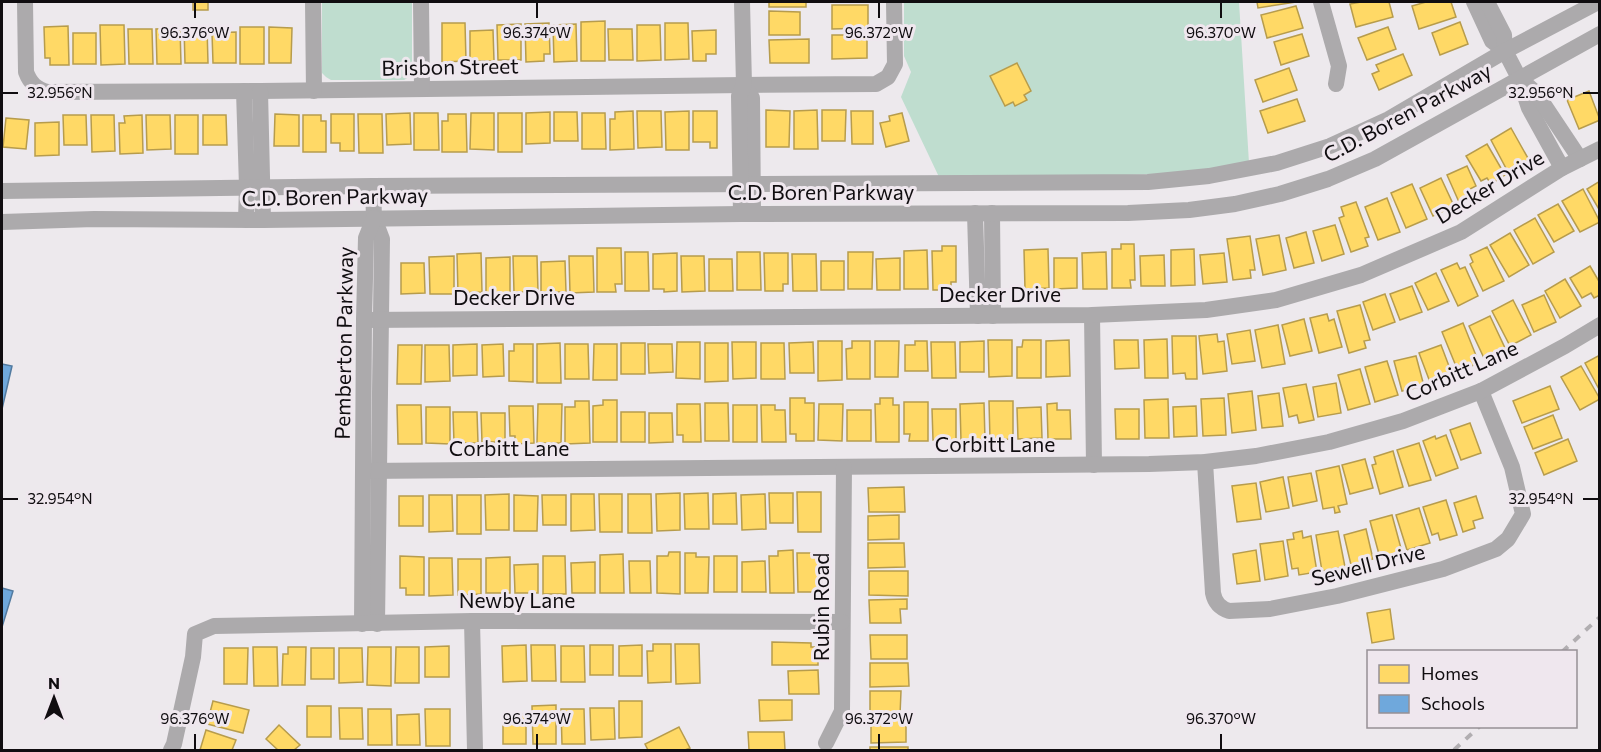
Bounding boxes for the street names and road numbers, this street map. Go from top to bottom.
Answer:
street label: Brisbon Street [381,52,519,80]
street label: C.D. Boren Parkway [1319,57,1495,167]
street label: Decker Drive [1430,144,1548,228]
street label: C.D. Boren Parkway [728,179,914,204]
street label: C.D. Boren Parkway [241,182,429,210]
street label: Pemberton Parkway [329,246,357,440]
street label: Decker Drive [939,281,1061,306]
street label: Decker Drive [453,284,575,309]
street label: Corbitt Lane [1401,334,1521,406]
street label: Corbitt Lane [935,431,1055,456]
street label: Corbitt Lane [449,435,569,460]
street label: Sewell Drive [1309,538,1427,590]
street label: Rubin Road [808,553,833,661]
street label: Newby Lane [459,587,575,612]

